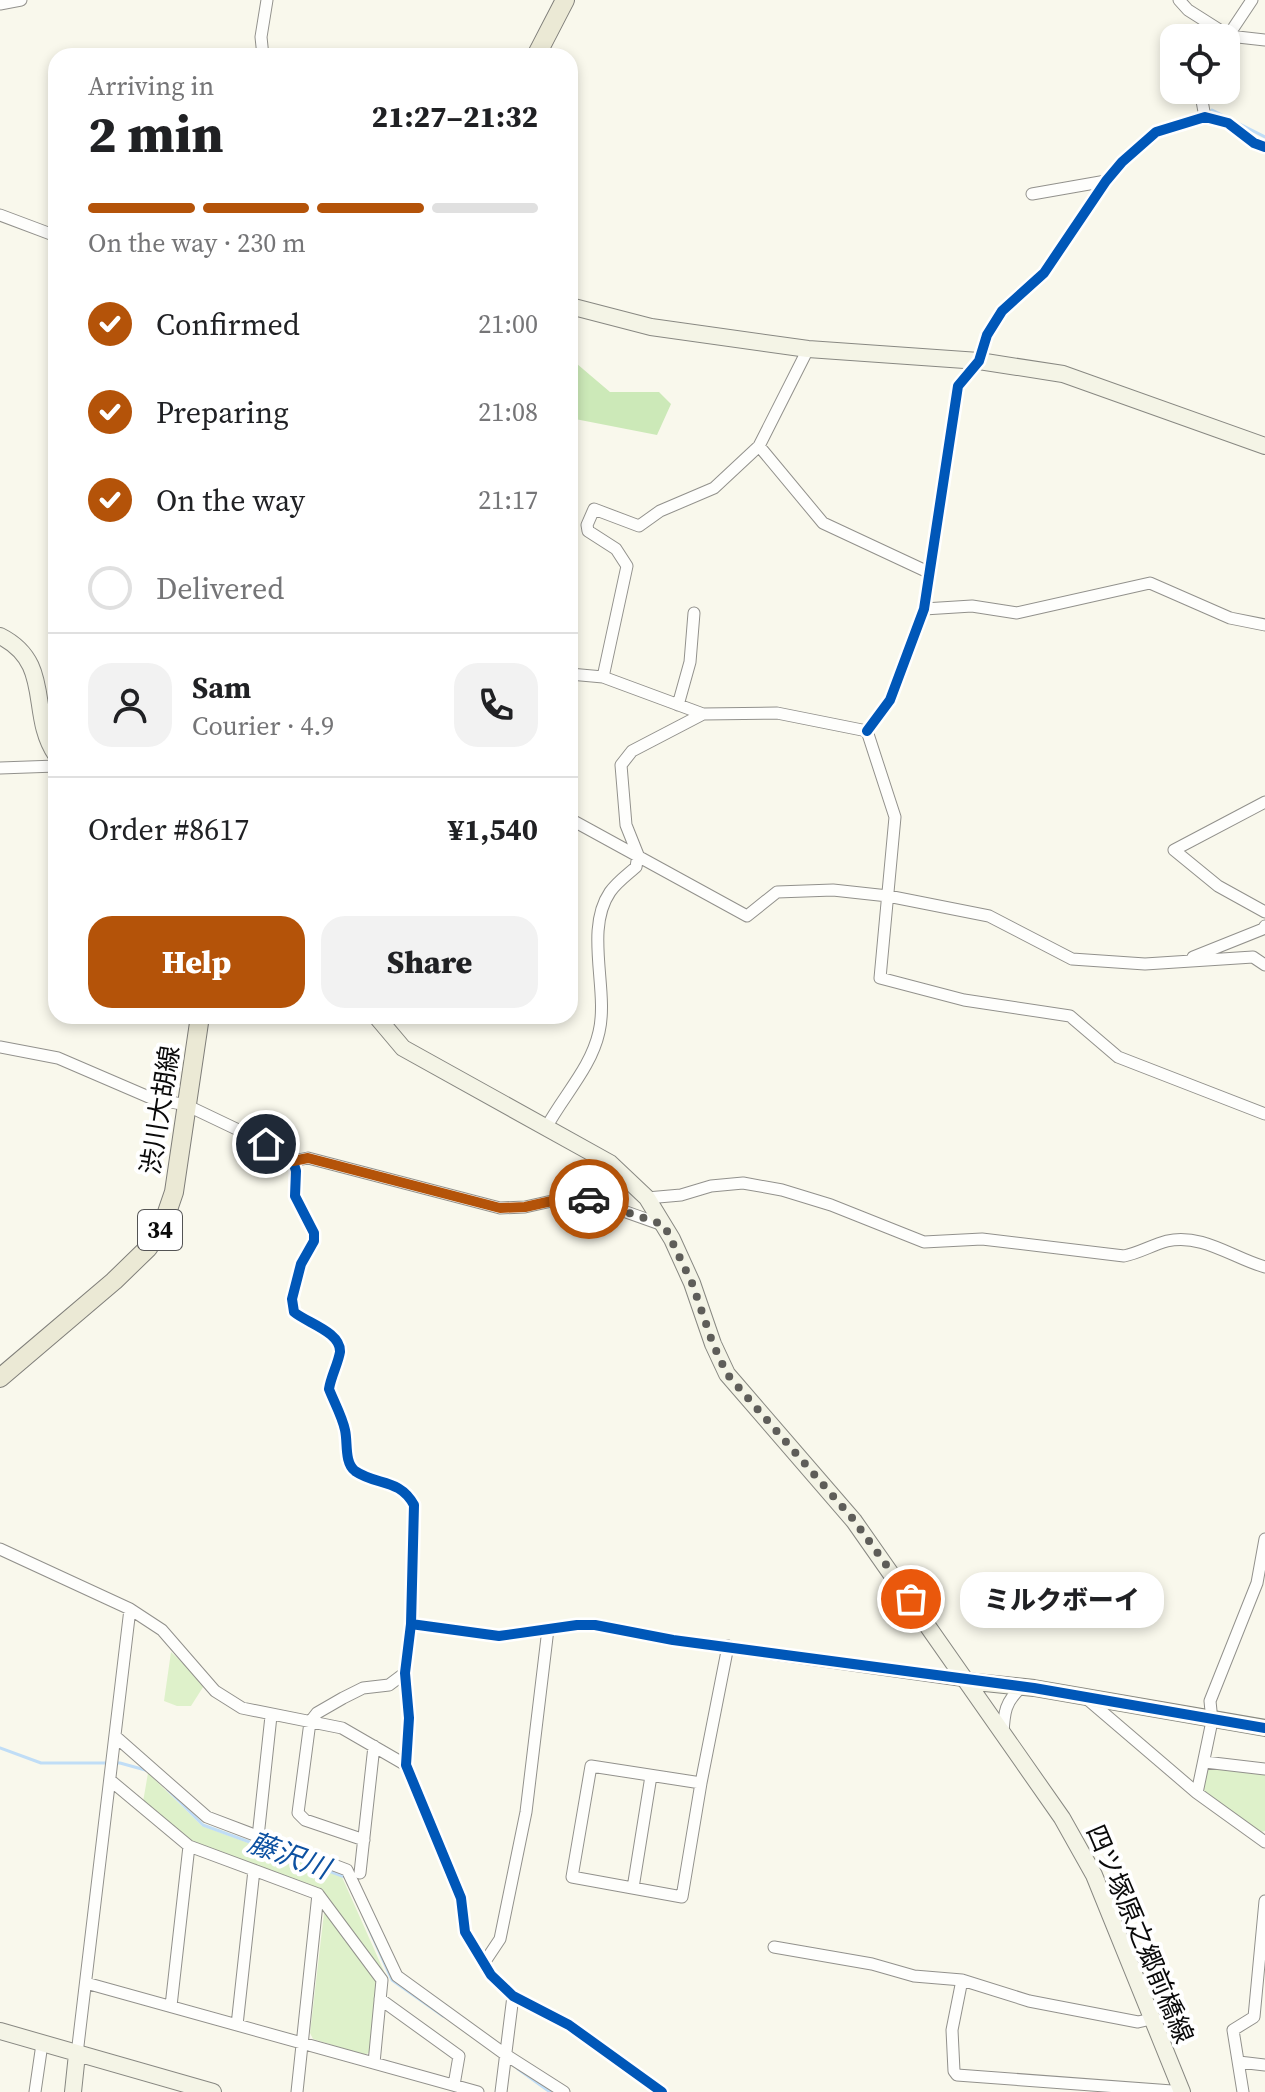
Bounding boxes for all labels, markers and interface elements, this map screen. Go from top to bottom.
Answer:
map controls [1160,24,1240,104]
button: locate [1160,24,1240,104]
text: Arriving in [88,68,214,104]
text: 21:27–21:32 [371,96,538,137]
text: 2 min [88,98,224,169]
text: On the way · 230 m [88,225,306,261]
icon: check [88,302,132,346]
text: Confirmed [156,304,300,345]
text: 21:00 [478,306,538,342]
icon: check [88,390,132,434]
text: Preparing [156,392,289,433]
text: 21:08 [478,394,538,430]
icon: check [88,478,132,522]
text: On the way [156,480,305,521]
text: 21:17 [478,482,538,518]
text: Delivered [156,568,284,609]
button: person [88,663,172,747]
button: phone [454,663,538,747]
text: Sam [192,667,251,708]
text: Courier · 4.9 [192,708,334,744]
text: Order #8617 [88,809,249,850]
text: ¥1,540 [448,809,538,850]
button: Help [88,916,305,1008]
button: Share [321,916,538,1008]
street label: 渋川大胡線 [132,1043,188,1177]
pin [232,1110,300,1178]
icon: home [244,1122,288,1166]
courier [549,1159,629,1239]
icon: car [567,1177,611,1221]
road number: 34 [138,1210,182,1250]
pin [877,1565,945,1633]
callout: ミルクボーイ [959,1571,1163,1627]
icon: bag [889,1577,933,1621]
text: ミルクボーイ [984,1582,1140,1618]
street label: 四ツ塚原之郷前橋線 [1078,1819,1202,2049]
water label: 藤沢川 [243,1823,338,1888]

